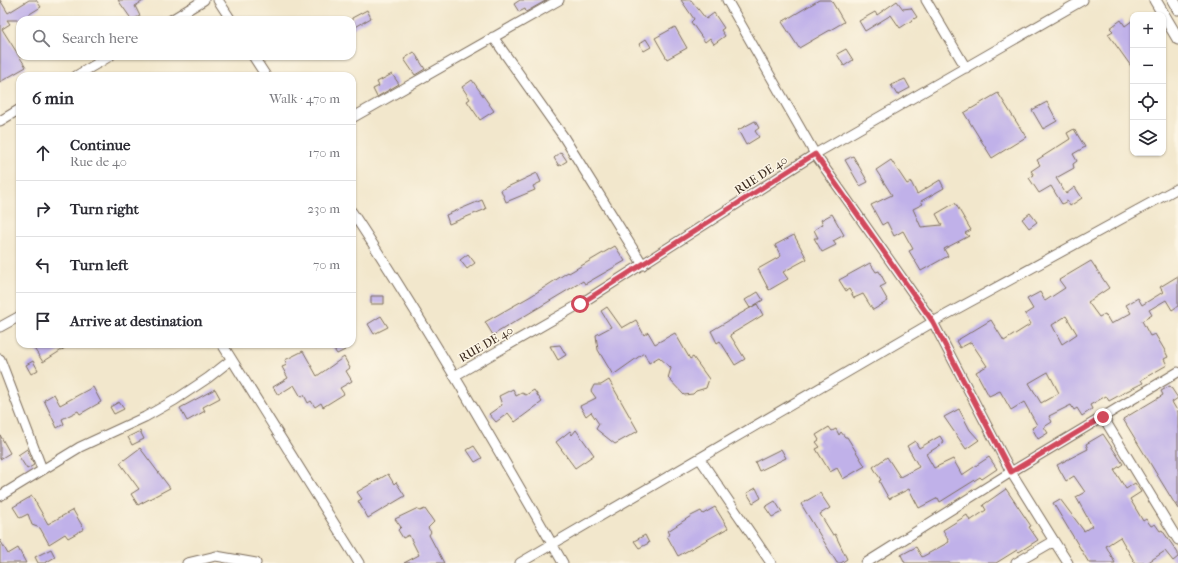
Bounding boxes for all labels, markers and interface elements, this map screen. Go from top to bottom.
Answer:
map controls [1130,12,1166,156]
button: + [1130,12,1166,48]
search box [16,16,356,60]
icon: search [30,27,52,49]
text: Search here [62,29,138,47]
button: − [1130,48,1166,84]
button: locate [1130,84,1166,120]
text: 6 min [32,88,74,108]
text: Walk · 470 m [269,91,340,106]
button: layers [1130,120,1166,156]
text: Continue [70,136,130,154]
icon: ahead [32,142,54,164]
text: 170 m [308,145,340,160]
street label: RUE DE 40 [732,153,790,197]
text: Rue de 40 [70,154,127,169]
icon: right [32,198,54,220]
text: Turn right [70,200,139,218]
text: 230 m [307,201,340,216]
icon: left [32,254,54,276]
text: Turn left [70,256,128,274]
text: 70 m [313,257,340,272]
route start [571,295,589,313]
icon: arrive [32,310,54,332]
text: Arrive at destination [70,312,202,330]
street label: RUE DE 40 [456,323,516,365]
route end [1094,408,1112,426]

